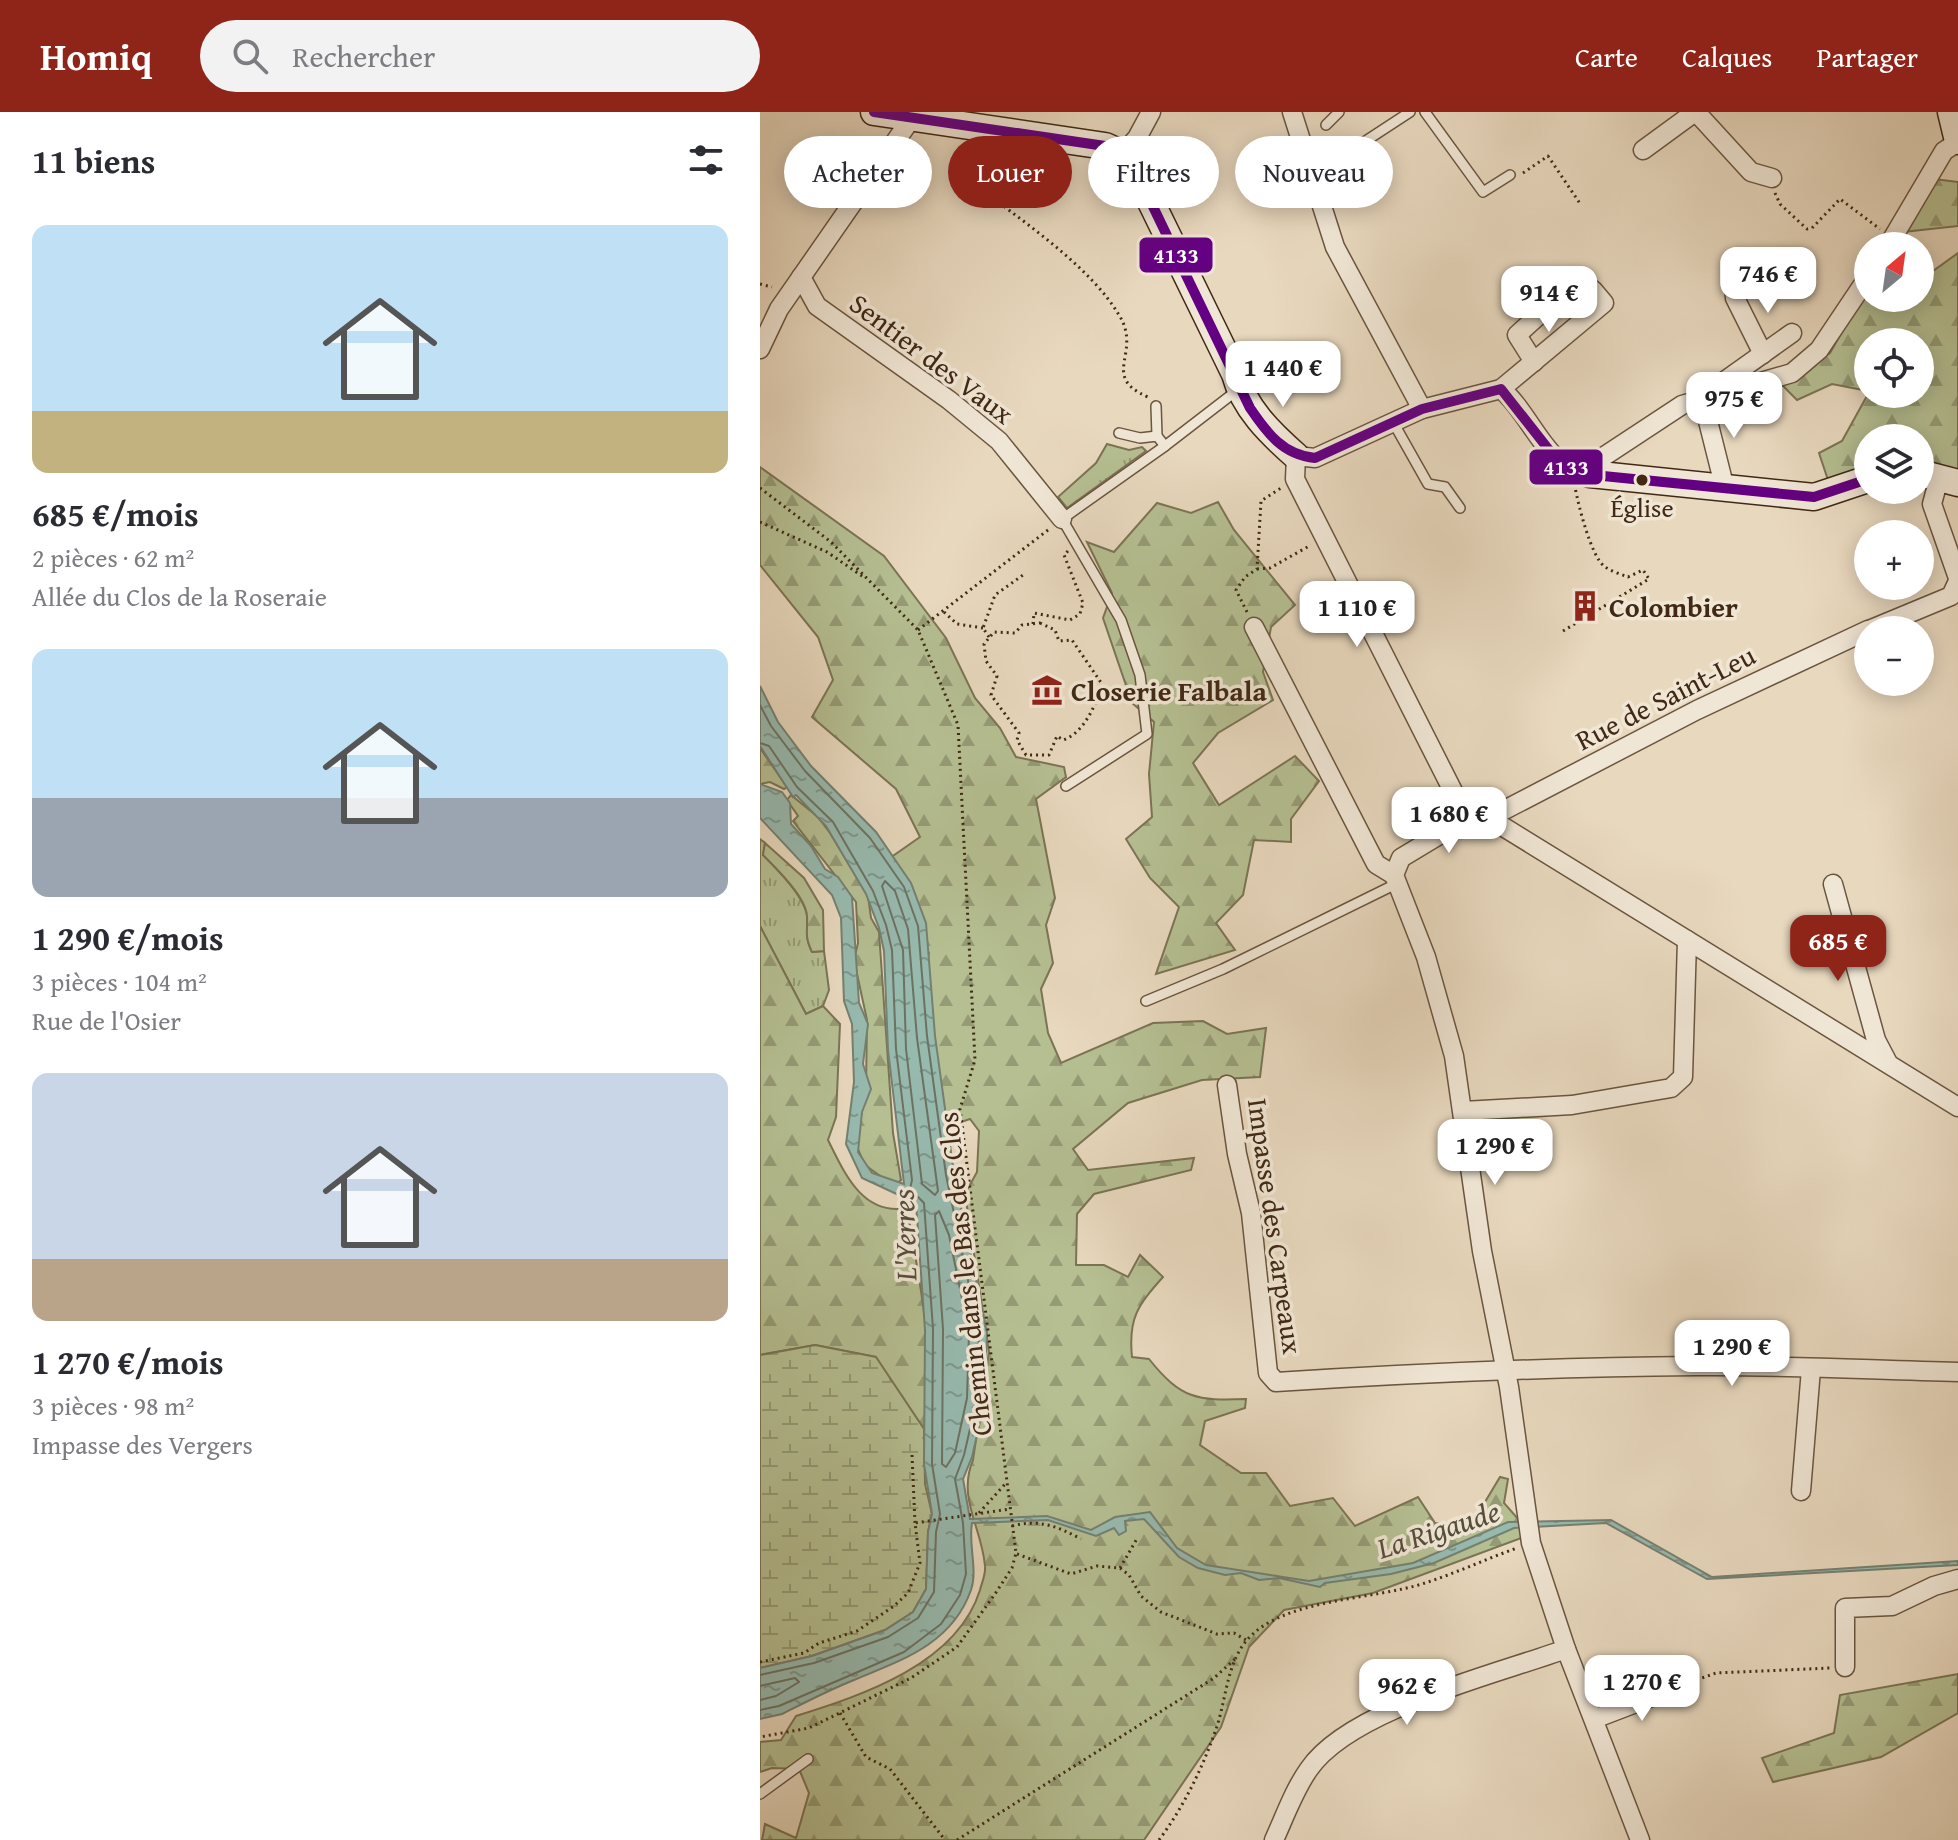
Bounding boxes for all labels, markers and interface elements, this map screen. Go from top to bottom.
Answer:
search box [200,20,760,92]
text: Homiq [40,28,152,84]
icon: search [228,34,272,78]
text: Rechercher [292,34,435,78]
text: Carte [1575,36,1638,77]
text: Calques [1682,36,1772,77]
text: Partager [1816,36,1918,77]
text: 11 biens [32,136,155,185]
chip: Acheter [784,136,932,208]
chip: Louer [948,136,1072,208]
chip: Filtres [1088,136,1219,208]
chip: Nouveau [1235,136,1393,208]
icon: filters [684,138,728,182]
north arrow [1854,232,1934,312]
map controls [1854,232,1934,696]
line badge: 4133 [1138,236,1214,274]
text: 4133 [1153,239,1199,271]
pin: 746 € [1712,247,1824,315]
text: 746 € [1738,253,1798,292]
pin: 914 € [1493,266,1605,334]
text: 914 € [1519,272,1579,311]
icon: home [308,277,452,421]
street label: Sentier des Vaux [841,283,1023,434]
button: locate [1854,328,1934,408]
pin: 1 440 € [1209,341,1357,409]
text: 1 440 € [1244,347,1322,386]
pin: 975 € [1678,372,1790,440]
text: 975 € [1704,378,1764,417]
button: layers [1854,424,1934,504]
line badge: 4133 [1528,448,1604,486]
text: 4133 [1543,451,1589,483]
marker: Église [1634,472,1650,488]
place label: Église [1610,488,1674,527]
text: 685 €/mois [32,489,199,538]
button: + [1854,520,1934,600]
text: 2 pièces · 62 m² [32,538,194,577]
text: Allée du Clos de la Roseraie [32,577,327,616]
pin: 1 110 € [1283,581,1431,649]
place label: Colombier [1609,586,1738,627]
text: 1 110 € [1318,587,1396,626]
building icon: Colombier [1568,589,1602,623]
button: − [1854,616,1934,696]
street label: Rue de Saint-Leu [1568,634,1762,760]
place label: Closerie Falbala [1071,670,1267,711]
museum icon: Closerie Falbala [1030,673,1064,707]
icon: home [308,701,452,845]
pin: 1 680 € [1375,787,1523,855]
text: 1 680 € [1410,793,1488,832]
text: 1 290 €/mois [32,913,224,962]
pin: 685 € [1782,915,1894,983]
text: 685 € [1808,921,1868,960]
text: 3 pièces · 104 m² [32,962,207,1001]
text: Rue de l'Osier [32,1001,181,1040]
street label: Impasse des Carpeaux [1238,1096,1314,1357]
street label: Chemin dans le Bas des Clos [927,1110,1001,1438]
pin: 1 290 € [1421,1119,1569,1187]
icon: home [308,1125,452,1269]
text: 1 290 € [1456,1125,1534,1164]
water label: L'Yerres [880,1188,928,1283]
pin: 1 290 € [1658,1320,1806,1388]
text: 1 290 € [1693,1326,1771,1365]
text: 1 270 €/mois [32,1337,224,1386]
text: 3 pièces · 98 m² [32,1386,194,1425]
text: Impasse des Vergers [32,1425,253,1464]
water label: La Rigaude [1370,1488,1505,1570]
pin: 1 270 € [1568,1655,1716,1723]
pin: 962 € [1351,1659,1463,1727]
text: 1 270 € [1603,1661,1681,1700]
text: 962 € [1377,1665,1437,1704]

